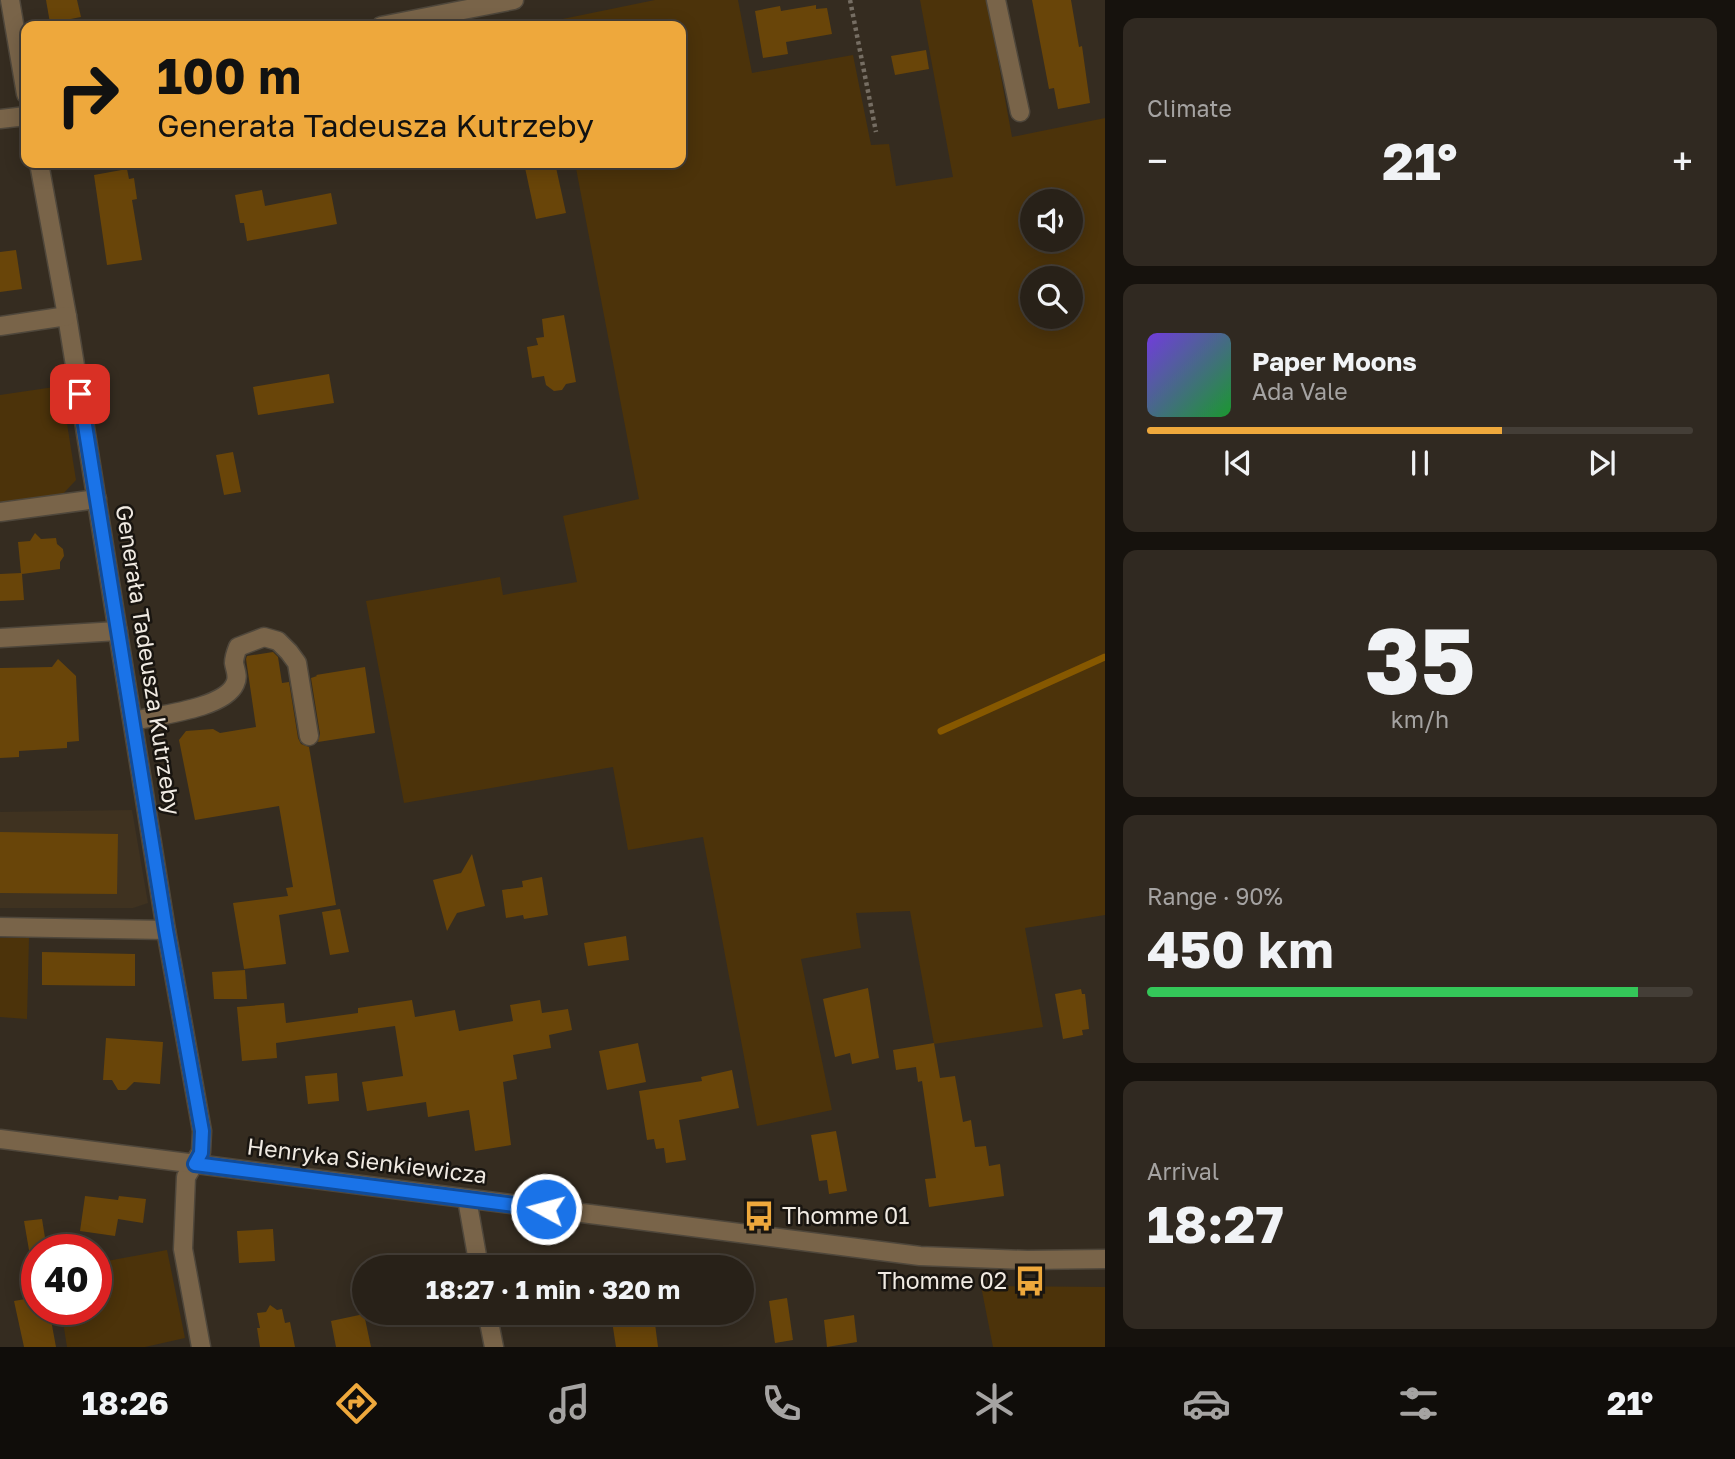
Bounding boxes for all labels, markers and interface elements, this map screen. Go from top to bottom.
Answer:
text: 100 m [157,46,301,105]
icon: right [42,49,133,140]
text: Climate [1147,94,1232,122]
text: Generała Tadeusza Kutrzeby [157,106,594,144]
text: 21° [1382,129,1458,191]
text: − [1147,138,1168,183]
text: + [1672,138,1693,183]
map controls [1020,189,1083,329]
button: sound [1020,189,1083,252]
button: search [1020,266,1083,329]
text: Paper Moons [1252,346,1417,377]
pin [50,364,110,424]
icon: arrive [61,375,99,413]
text: Ada Vale [1252,377,1348,405]
icon: previous [1219,444,1257,482]
icon: pause [1401,444,1439,482]
icon: next [1583,444,1621,482]
street label: Generała Tadeusza Kutrzeby [111,503,187,817]
text: 35 [1364,605,1476,714]
text: km/h [1391,705,1449,733]
text: Range · 90% [1147,882,1283,910]
text: 450 km [1147,917,1334,979]
street label: Henryka Sienkiewicza [245,1131,489,1189]
text: Arrival [1147,1157,1219,1185]
position arrow [509,1172,583,1246]
text: 18:27 [1147,1192,1284,1254]
bus stop icon: Thomme 01 [742,1199,776,1233]
place label: Thomme 01 [782,1201,909,1229]
speed limit sign: 40 [21,1234,112,1325]
bus stop icon: Thomme 02 [1013,1264,1047,1298]
place label: Thomme 02 [877,1266,1007,1294]
text: 18:27 · 1 min · 320 m [426,1274,680,1305]
icon: directions [332,1379,381,1428]
icon: music [545,1379,594,1428]
icon: phone [757,1379,806,1428]
icon: climate [970,1379,1019,1428]
icon: car [1182,1379,1231,1428]
icon: filters [1394,1379,1443,1428]
text: 18:26 [82,1384,169,1422]
text: 21° [1607,1384,1653,1422]

